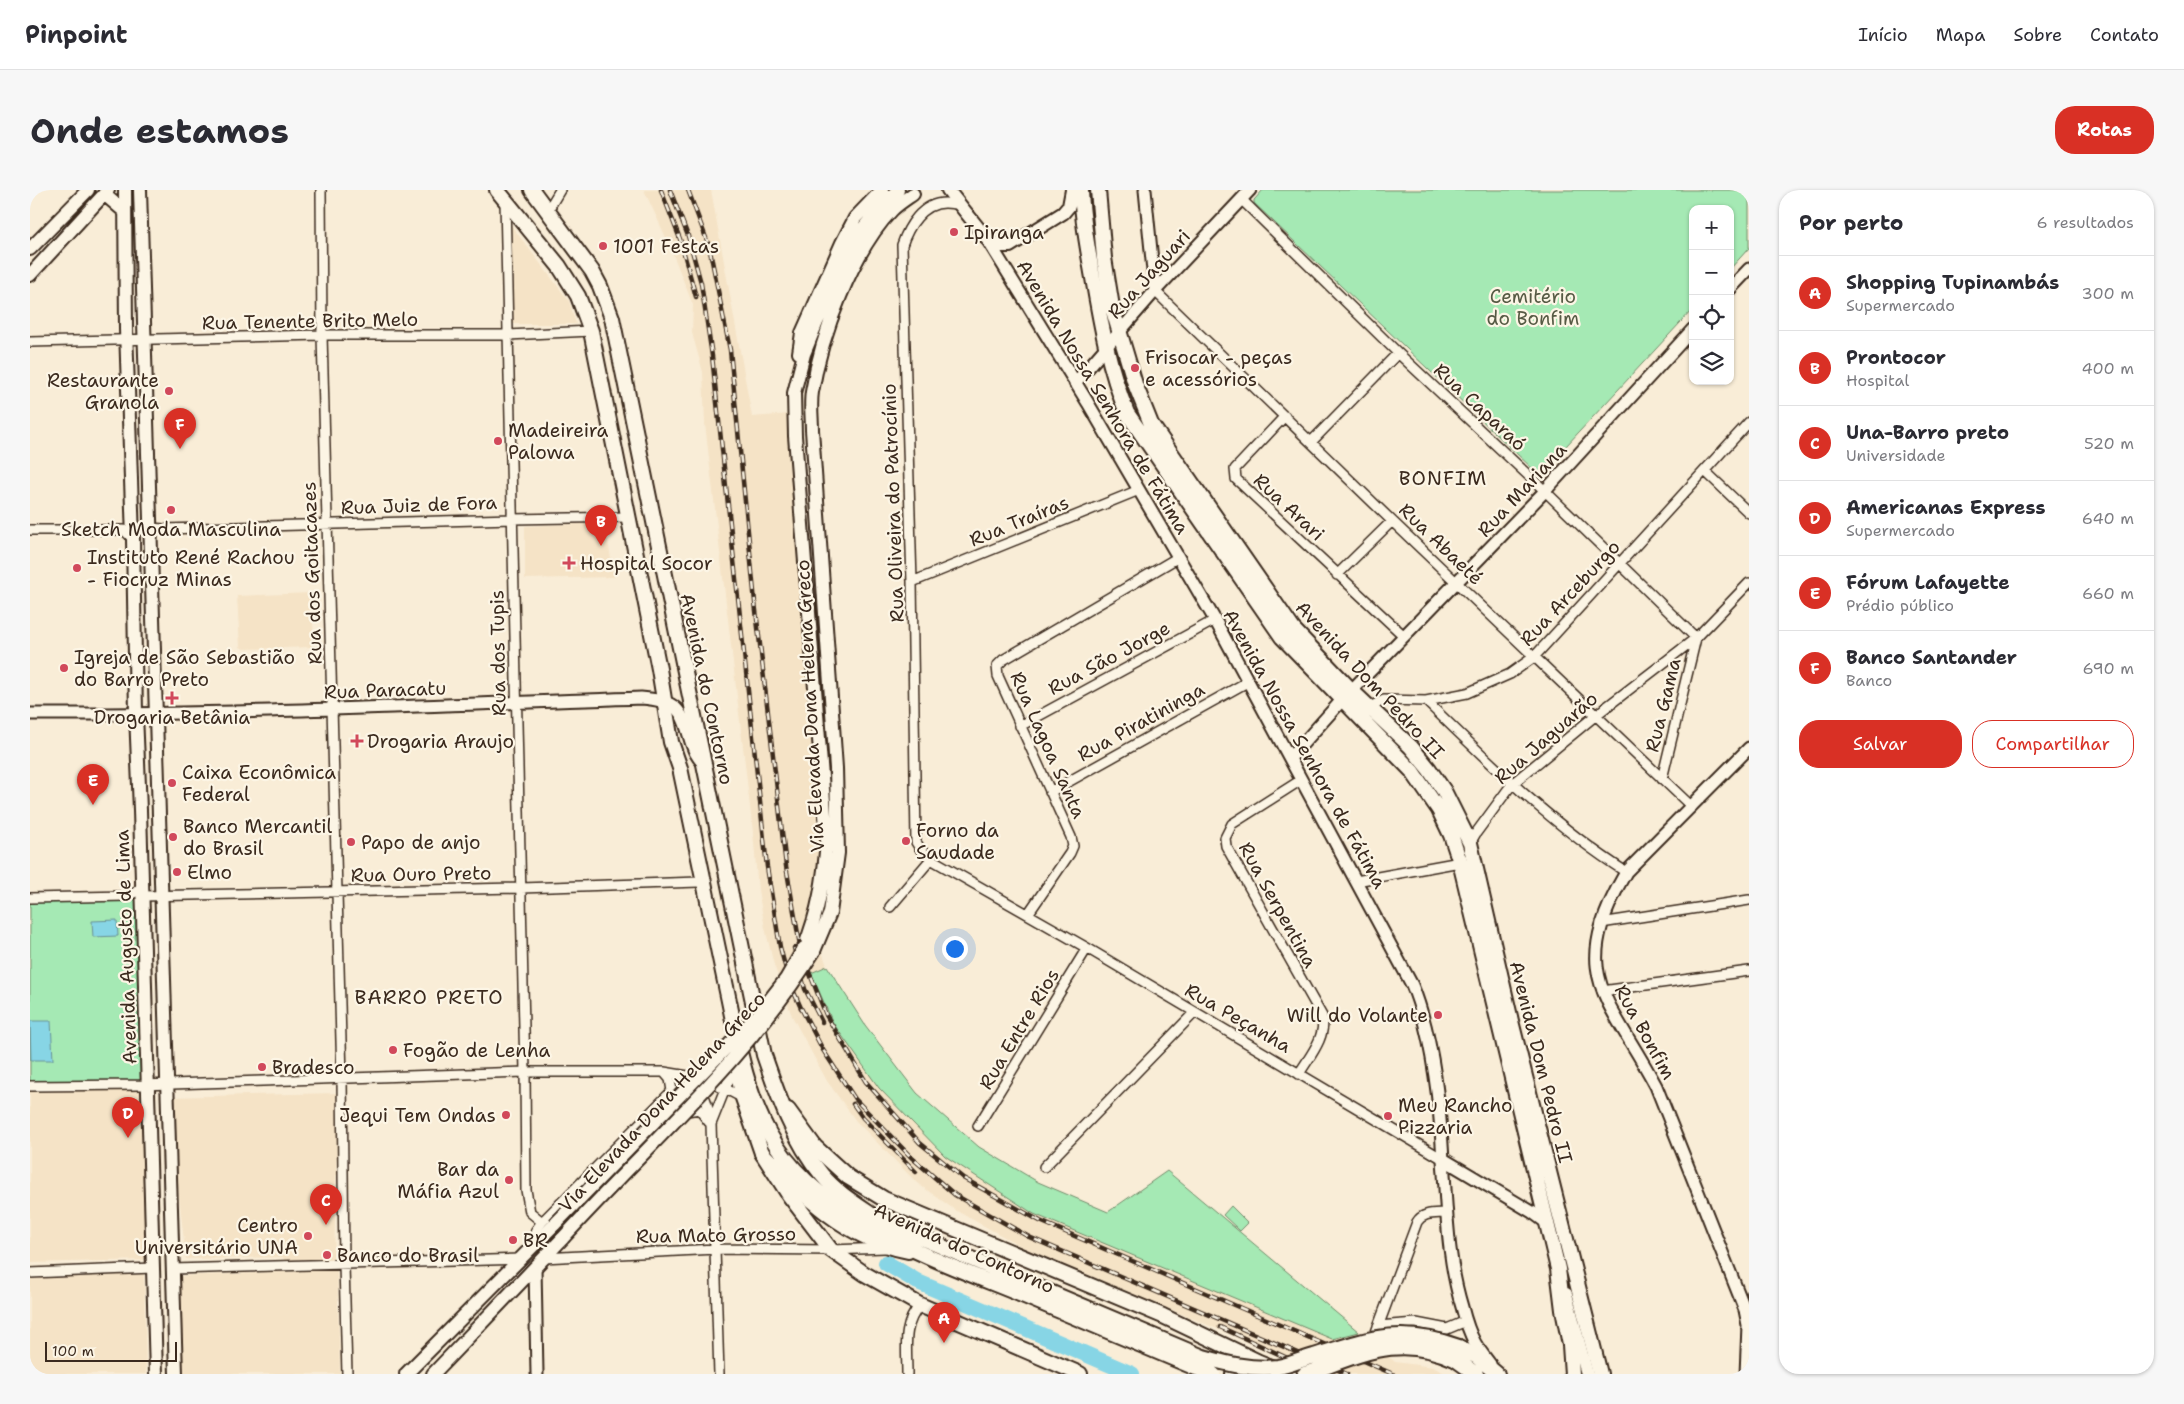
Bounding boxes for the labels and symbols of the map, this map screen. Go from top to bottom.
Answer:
place label: Ipiranga [964,220,1044,245]
street label: Rua Jaguari [1102,224,1196,324]
marker: Ipiranga [948,226,960,238]
place label: 1001 Festas [613,234,719,259]
marker: 1001 Festas [597,240,609,252]
street label: Avenida Nossa Senhora de Fátima [1011,255,1195,539]
park label: Cemitério do Bonfim [1487,284,1579,331]
street label: Rua Tenente Brito Melo [202,307,418,335]
place label: Frisocar - peças e acessórios [1145,345,1292,392]
street label: Rua Caparaó [1428,358,1532,456]
marker: Frisocar - peças e acessórios [1129,362,1141,374]
place label: Restaurante Granola [47,368,159,415]
street label: Rua Oliveira do Patrocínio [876,383,910,623]
marker: Restaurante Granola [163,385,175,397]
pin: F [164,408,196,449]
place label: Madeireira Palowa [508,418,608,465]
marker: Madeireira Palowa [492,435,504,447]
street label: Rua Mariana [1472,437,1572,542]
district label: BONFIM [1399,465,1487,491]
street label: Rua Arari [1248,468,1330,546]
street label: Rua dos Goitacazes [296,481,328,665]
street label: Rua Juiz de Fora [340,490,498,520]
street label: Rua Traíras [966,490,1072,552]
street label: Rua Abaeté [1394,498,1488,590]
marker: Sketch Moda Masculina [165,504,177,516]
pin: B [585,505,617,546]
place label: Sketch Moda Masculina [61,517,281,542]
street label: Rua Arceburgo [1514,535,1626,651]
place label: Instituto René Rachou - Fiocruz Minas [87,545,295,592]
place label: Hospital Socor [580,551,713,576]
marker: Hospital Socor [562,556,576,570]
street label: Via Elevada Dona Helena Greco [790,559,830,853]
marker: Instituto René Rachou - Fiocruz Minas [71,562,83,574]
street label: Rua dos Tupis [484,590,512,716]
street label: Avenida do Contorno [674,591,740,787]
street label: Avenida Dom Pedro II [1290,596,1450,764]
street label: Avenida Nossa Senhora de Fátima [1218,605,1393,893]
street label: Rua São Jorge [1044,615,1174,701]
place label: Igreja de São Sebastião do Barro Preto [74,645,295,692]
street label: Rua Gama [1639,655,1687,755]
marker: Igreja de São Sebastião do Barro Preto [58,662,70,674]
street label: Rua Lagoa Santa [1004,668,1092,822]
street label: Rua Paracatu [323,675,447,705]
street label: Rua Piratininga [1073,677,1209,767]
street label: Rua Jaguarão [1489,686,1603,790]
marker: Drogaria Betânia [166,692,178,704]
place label: Drogaria Betânia [94,705,250,730]
place label: Drogaria Araujo [367,729,514,754]
marker: Drogaria Araujo [351,735,363,747]
place label: Caixa Econômica Federal [182,760,336,807]
pin: E [77,764,109,805]
marker: Caixa Econômica Federal [166,777,178,789]
place label: Banco Mercantil do Brasil [183,814,333,861]
place label: Forno da Saudade [916,818,999,865]
street label: Avenida Augusto de Lima [109,829,143,1065]
place label: Papo de anjo [361,830,480,855]
marker: Banco Mercantil do Brasil [167,831,179,843]
marker: Forno da Saudade [900,835,912,847]
marker: Papo de anjo [345,836,357,848]
street label: Rua Serpentina [1233,838,1323,972]
place label: Elmo [187,860,232,885]
street label: Rua Ouro Preto [350,860,492,888]
marker: Elmo [171,866,183,878]
your location [942,936,968,962]
street label: Avenida Dom Pedro II [1504,958,1578,1166]
street label: Rua Entre Rios [973,964,1065,1094]
street label: Rua Peçanha [1180,978,1296,1059]
street label: Rua Bonfim [1609,980,1681,1084]
district label: BARRO PRETO [354,984,504,1010]
street label: Via Elevada Dona Helena Greco [553,986,771,1218]
place label: Will do Volante [1287,1003,1428,1028]
marker: Will do Volante [1432,1009,1444,1021]
place label: Fogão de Lenha [403,1038,551,1063]
marker: Fogão de Lenha [387,1044,399,1056]
place label: Bradesco [272,1055,355,1080]
marker: Bradesco [256,1061,268,1073]
place label: Meu Rancho Pizzaria [1398,1093,1512,1140]
pin: D [112,1097,144,1138]
place label: Jequi Tem Ondas [339,1103,496,1128]
marker: Jequi Tem Ondas [500,1109,512,1121]
marker: Meu Rancho Pizzaria [1382,1110,1394,1122]
place label: Bar da Máfia Azul [397,1157,499,1204]
marker: Bar da Máfia Azul [503,1174,515,1186]
pin: C [310,1184,342,1225]
street label: Avenida do Contorno [870,1197,1058,1299]
place label: Centro Universitário UNA [135,1213,298,1260]
street label: Rua Mato Grosso [636,1221,796,1249]
place label: BR [523,1228,548,1253]
marker: Centro Universitário UNA [302,1230,314,1242]
marker: BR [507,1234,519,1246]
place label: Banco do Brasil [337,1243,479,1268]
marker: Banco do Brasil [321,1249,333,1261]
pin: A [928,1302,960,1343]
scale bar [45,1339,178,1362]

